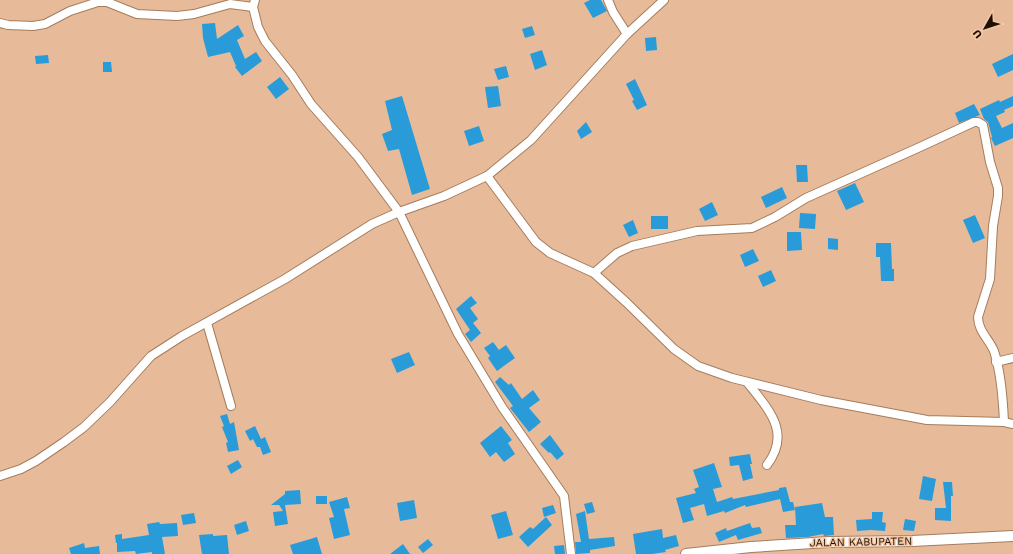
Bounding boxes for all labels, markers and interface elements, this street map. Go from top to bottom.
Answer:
north arrow [965,8,1005,48]
text: U [970,27,985,41]
street label: JALAN KABUPATEN [810,535,912,549]

